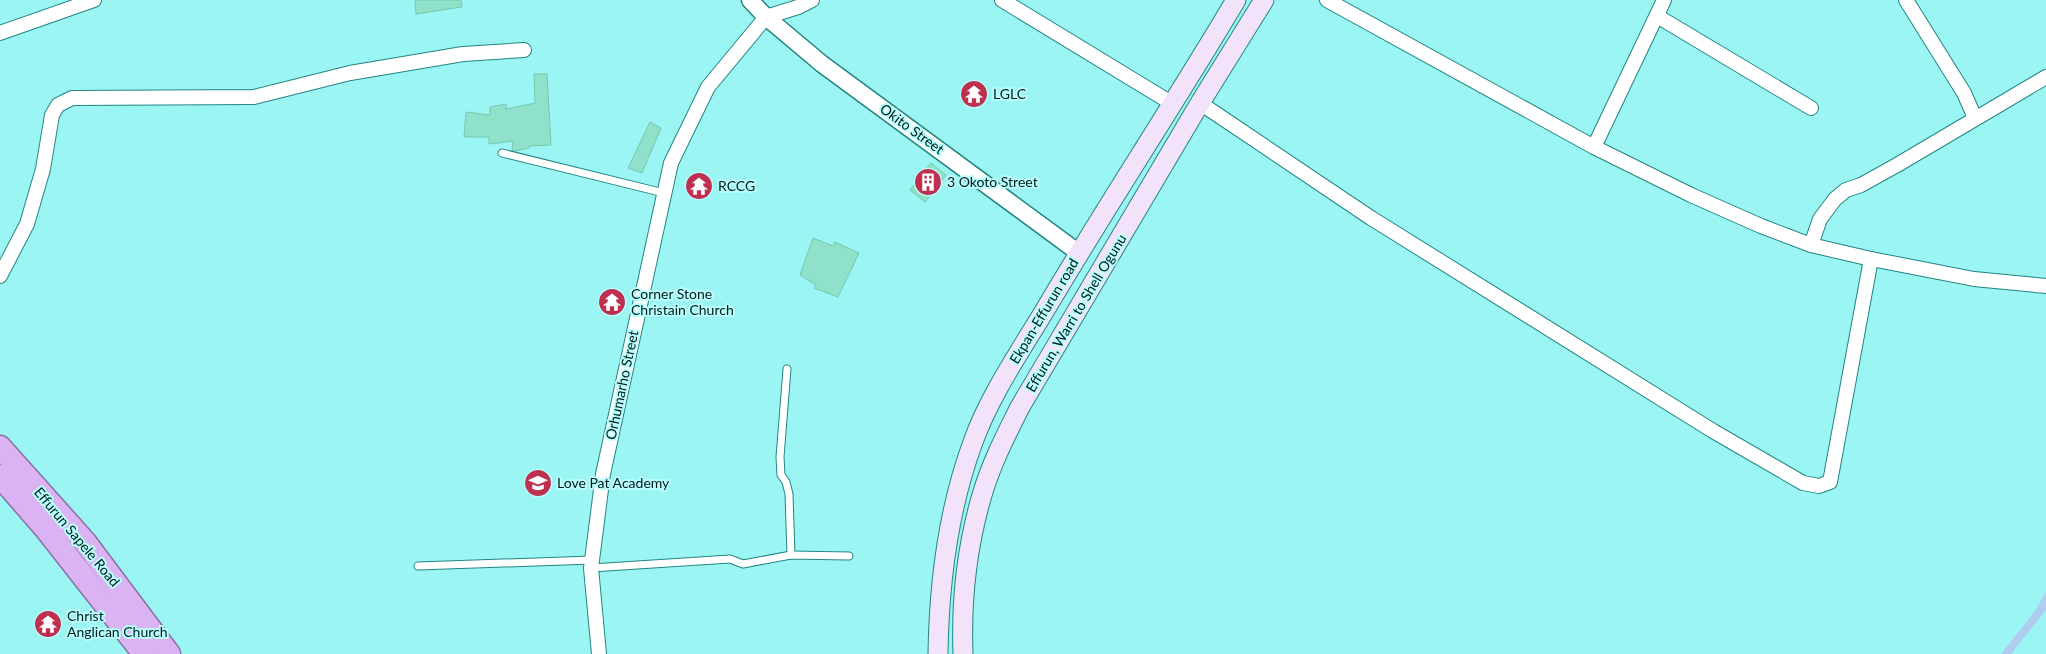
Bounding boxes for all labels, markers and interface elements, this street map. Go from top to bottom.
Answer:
temple icon: LGLC [959,79,989,109]
place label: LGLC [993,85,1027,102]
street label: Okito Street [877,100,948,157]
building icon: 3 Okoto Street [913,167,943,197]
temple icon: RCCG [684,171,714,201]
place label: 3 Okoto Street [947,173,1038,190]
place label: RCCG [718,177,755,194]
street label: Effurun, Warri to Shell Ogunu [1022,231,1130,395]
street label: Ekpan-Effurun road [1005,255,1082,366]
place label: Corner Stone Christain Church [631,285,734,318]
temple icon: Corner Stone Christain Church [597,287,627,317]
street label: Orhumarho Street [602,329,641,441]
school or university icon: Love Pat Academy [523,468,553,498]
place label: Love Pat Academy [557,474,670,491]
street label: Effurun Sapele Road [31,484,124,590]
place label: Christ Anglican Church [67,607,168,640]
temple icon: Christ Anglican Church [33,609,63,639]

